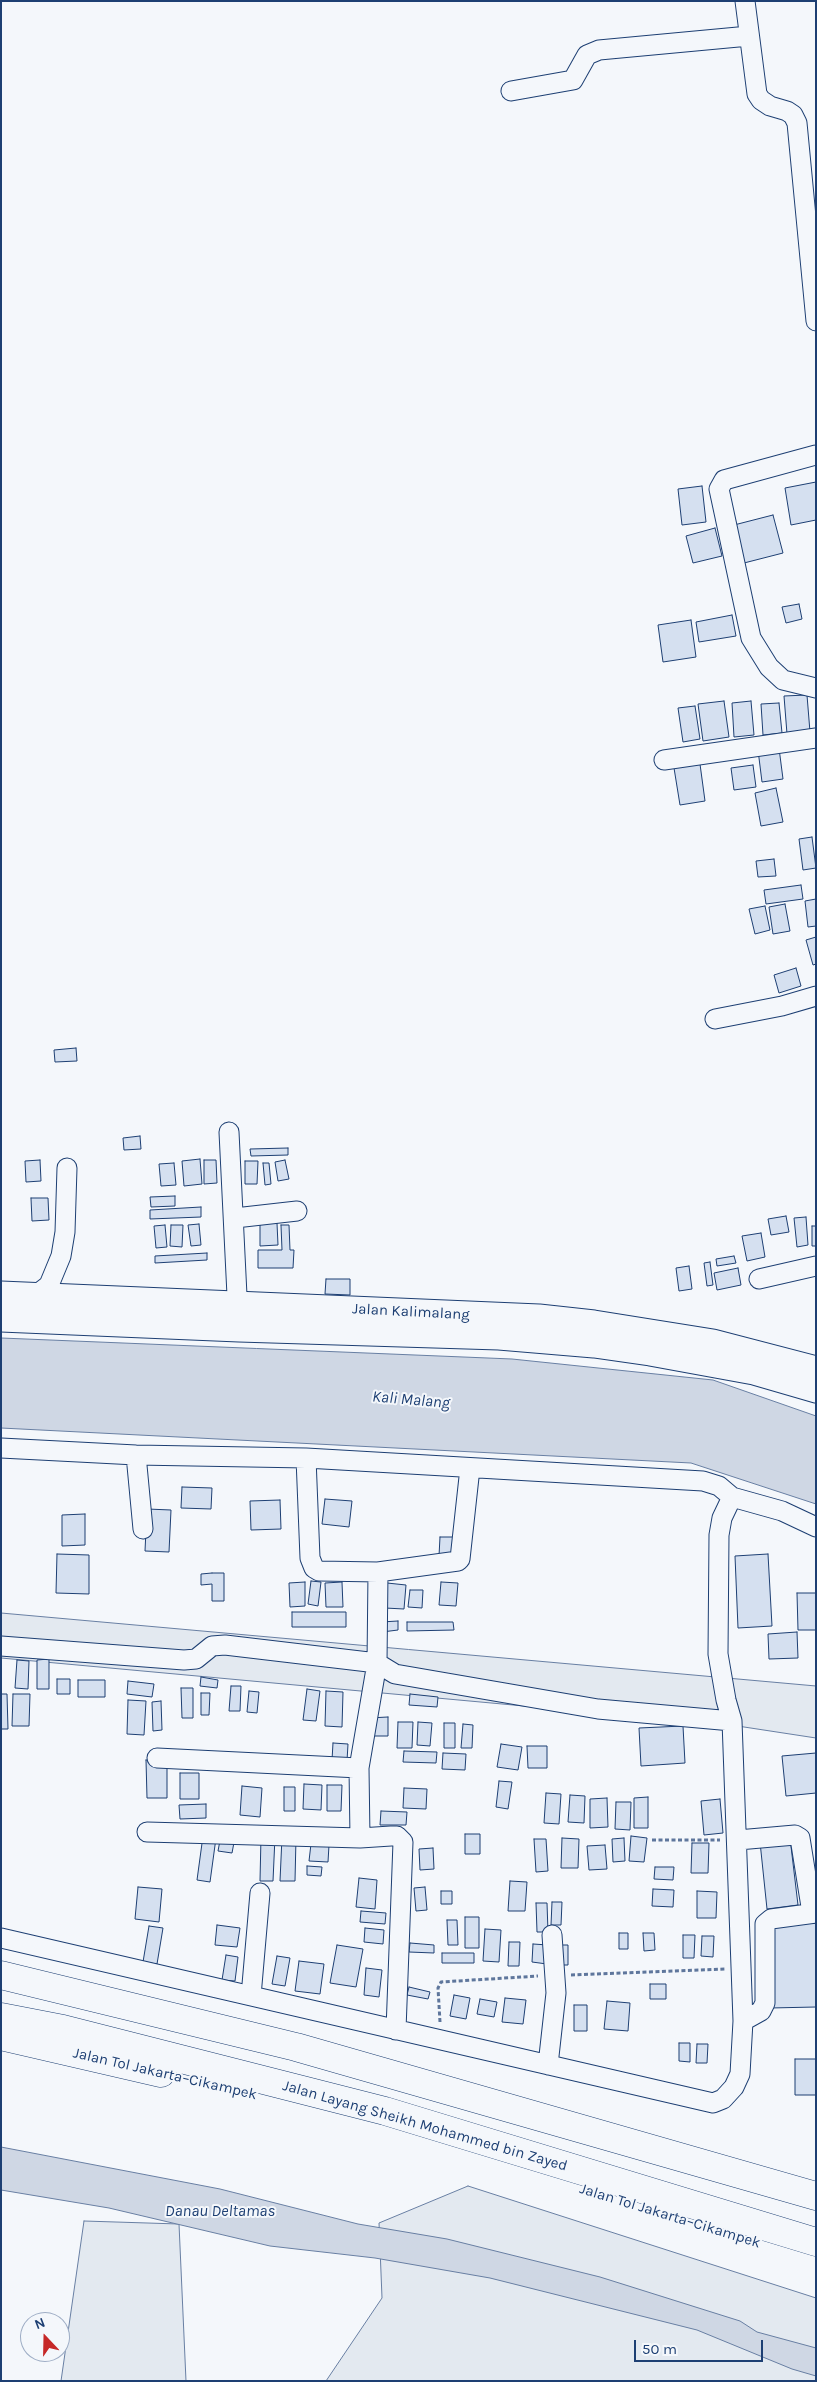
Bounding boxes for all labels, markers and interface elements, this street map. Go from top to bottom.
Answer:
street label: Jalan Kalimalang [352,1300,470,1324]
water label: Kali Malang [371,1387,451,1413]
street label: Jalan Tol Jakarta–Cikampek [71,2044,259,2104]
street label: Jalan Layang Sheikh Mohammed bin Zayed [281,2077,569,2175]
street label: Jalan Tol Jakarta–Cikampek [577,2180,763,2252]
water label: Danau Deltamas [165,2201,275,2221]
north arrow [20,2312,70,2362]
text: N [32,2314,48,2333]
scale bar [637,2330,766,2362]
text: 50 m [642,2340,677,2358]

